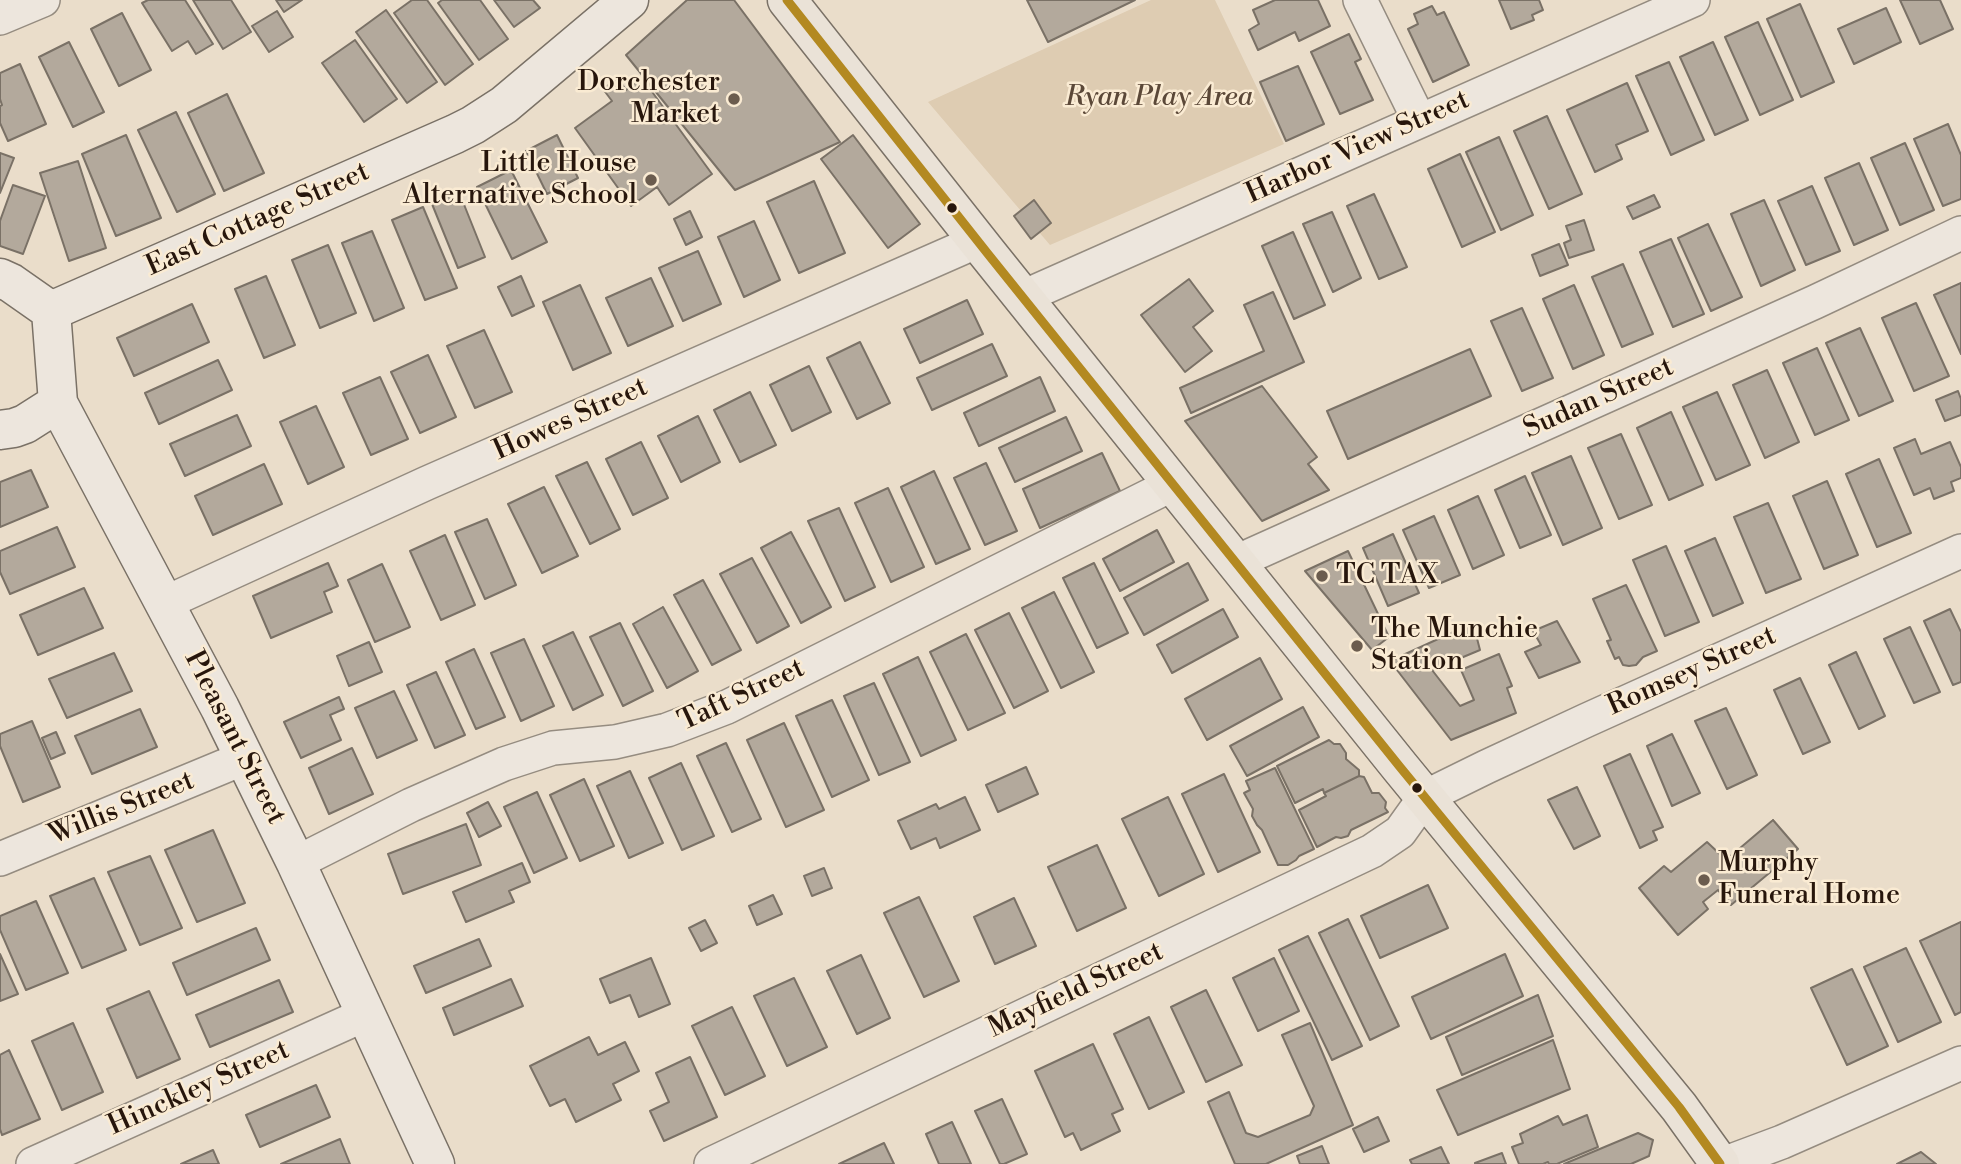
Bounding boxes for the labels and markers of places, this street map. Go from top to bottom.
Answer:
place label: Dorchester Market [578,66,720,132]
marker: Dorchester Market [726,91,742,107]
place label: Little House Alternative School [403,147,637,213]
marker: Little House Alternative School [643,172,659,188]
unlabelled marker [945,201,959,215]
place label: TC TAX [1336,559,1438,593]
marker: TC TAX [1314,568,1330,584]
place label: The Munchie Station [1371,613,1538,679]
marker: The Munchie Station [1349,638,1365,654]
unlabelled marker [1410,781,1424,795]
place label: Murphy Funeral Home [1718,847,1900,913]
marker: Murphy Funeral Home [1696,872,1712,888]

